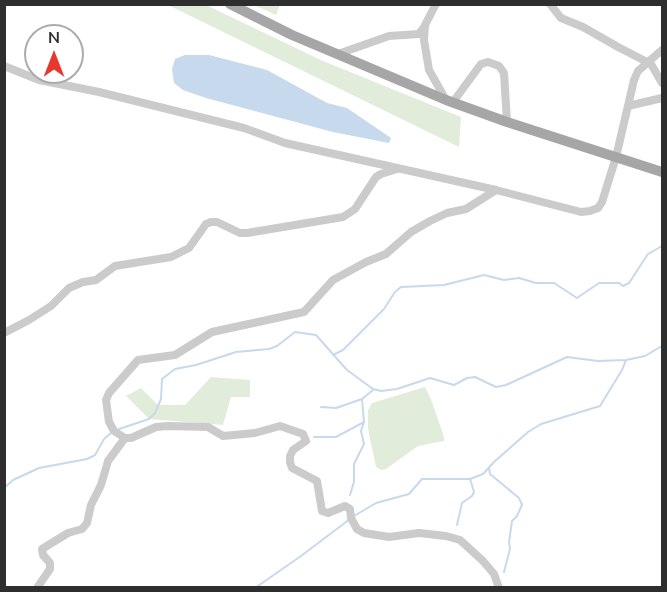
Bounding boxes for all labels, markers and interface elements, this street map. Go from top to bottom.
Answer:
north arrow [24,24,84,84]
text: N [48,27,60,49]

